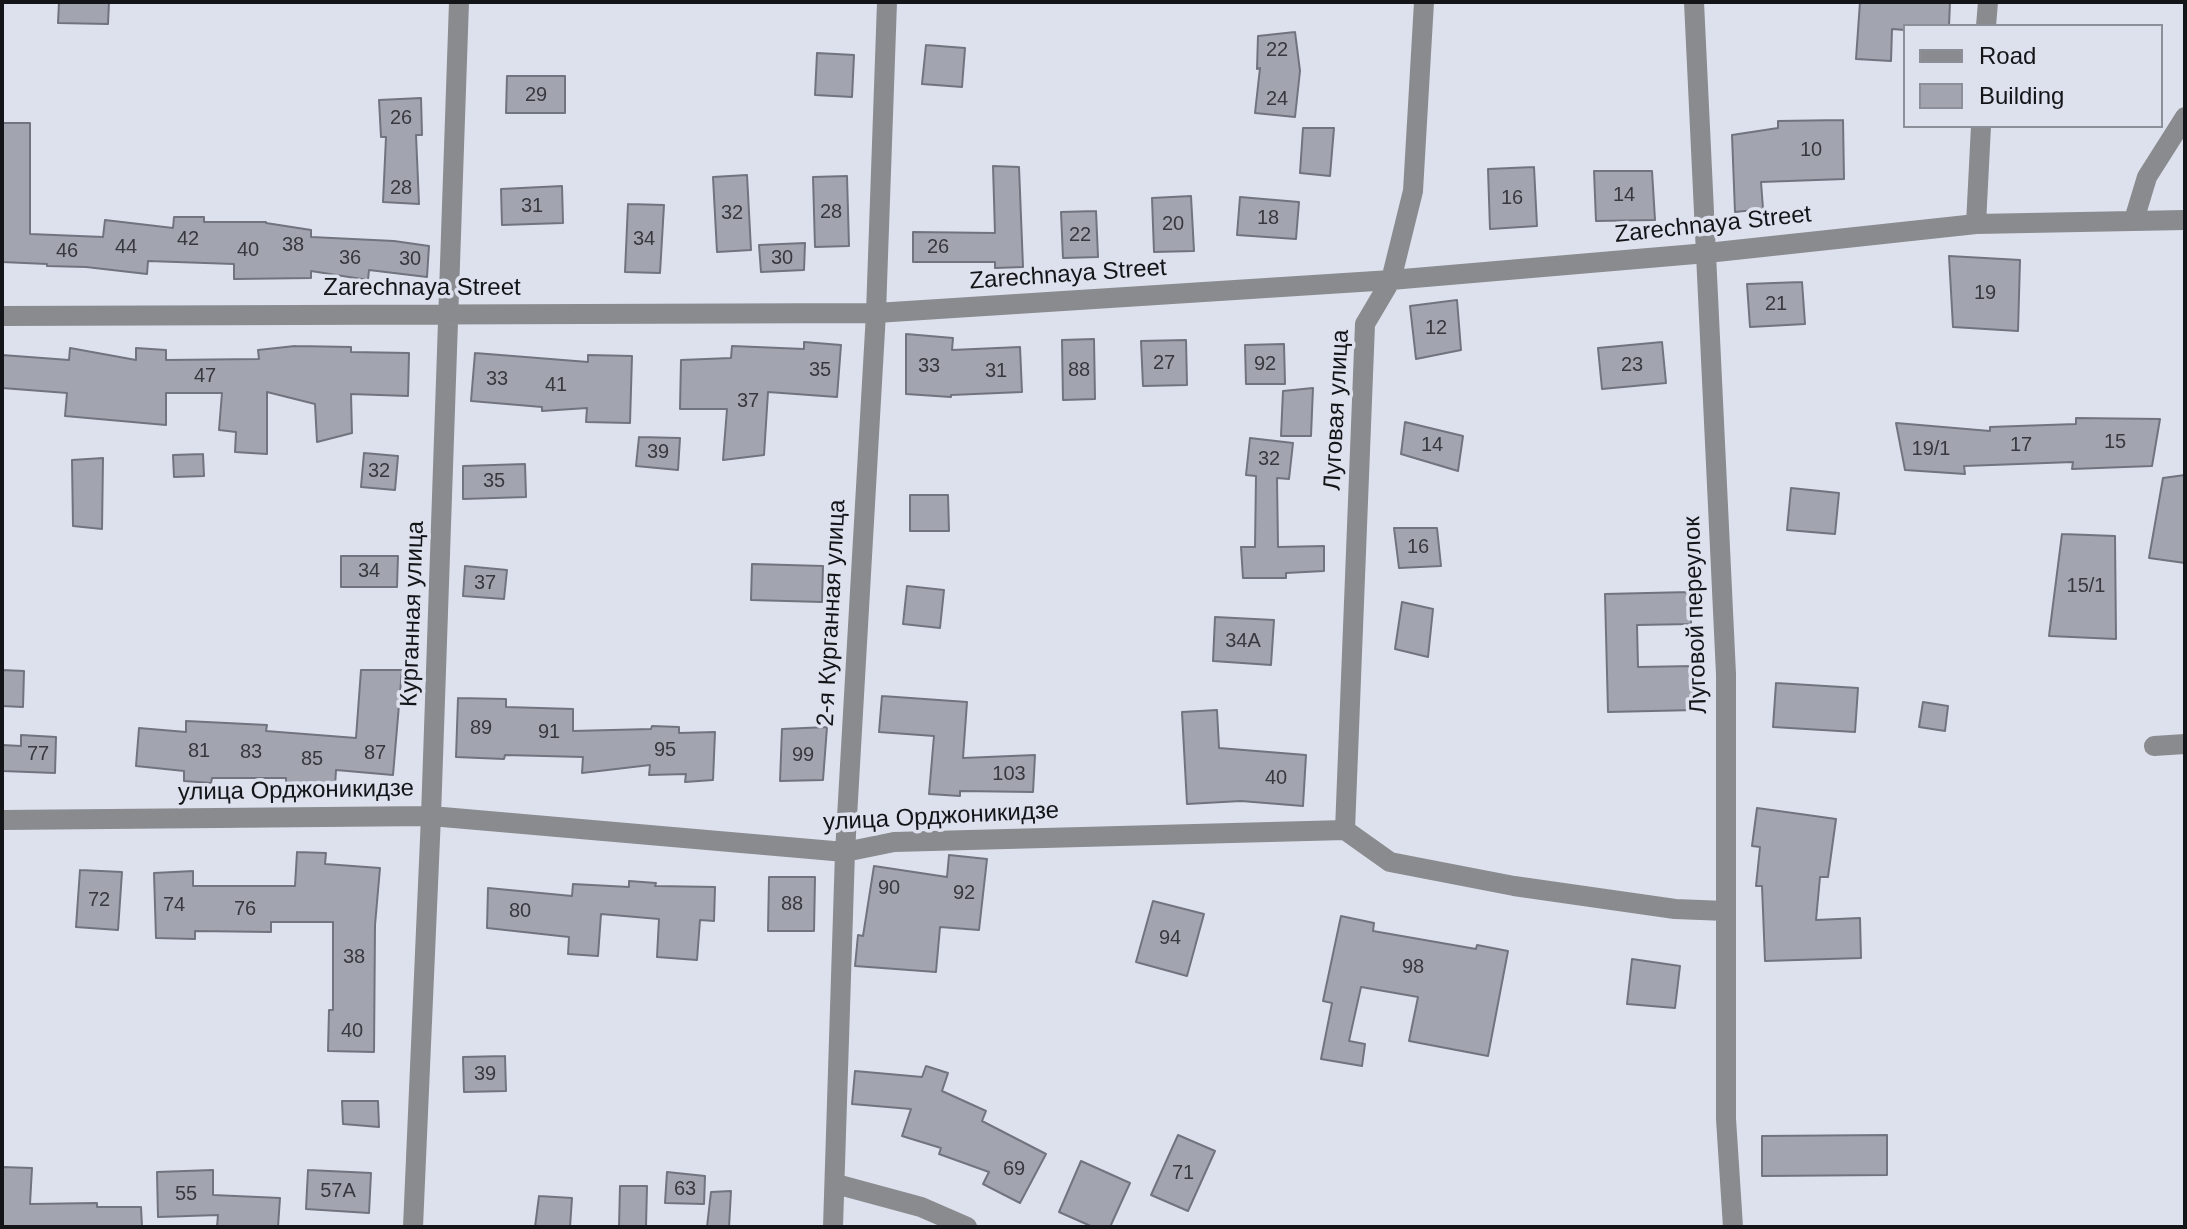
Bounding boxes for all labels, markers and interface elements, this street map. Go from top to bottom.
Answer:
legend [1903,24,2163,128]
house number: 22 [1266,38,1288,62]
text: Road [1979,42,2036,69]
text: Building [1979,82,2064,109]
house number: 29 [525,83,547,107]
house number: 24 [1266,87,1288,111]
house number: 26 [390,106,412,130]
house number: 10 [1800,138,1822,162]
house number: 28 [390,176,412,200]
house number: 14 [1613,183,1635,207]
house number: 16 [1501,186,1523,210]
house number: 31 [521,194,543,218]
house number: 28 [820,200,842,224]
street label: Zarechnaya Street [1613,200,1813,250]
house number: 32 [721,201,743,225]
house number: 18 [1257,206,1279,230]
house number: 20 [1162,212,1184,236]
house number: 22 [1069,223,1091,247]
house number: 42 [177,227,199,251]
house number: 34 [633,227,655,251]
house number: 38 [282,233,304,257]
house number: 44 [115,235,137,259]
house number: 26 [927,235,949,259]
house number: 40 [237,238,259,262]
house number: 46 [56,239,78,263]
house number: 36 [339,246,361,270]
house number: 30 [771,246,793,270]
house number: 30 [399,247,421,271]
street label: Zarechnaya Street [969,254,1167,296]
street label: Zarechnaya Street [323,274,521,302]
house number: 19 [1974,281,1996,305]
house number: 21 [1765,292,1787,316]
house number: 12 [1425,316,1447,340]
street label: Луговая улица [1318,329,1356,491]
house number: 27 [1153,351,1175,375]
house number: 92 [1254,352,1276,376]
house number: 23 [1621,353,1643,377]
house number: 33 [918,354,940,378]
house number: 35 [809,358,831,382]
house number: 88 [1068,358,1090,382]
house number: 31 [985,359,1007,383]
house number: 47 [194,364,216,388]
house number: 33 [486,367,508,391]
house number: 41 [545,373,567,397]
house number: 37 [737,389,759,413]
house number: 15 [2104,430,2126,454]
house number: 14 [1421,433,1443,457]
house number: 17 [2010,433,2032,457]
house number: 19/1 [1912,437,1950,461]
house number: 39 [647,440,669,464]
house number: 32 [1258,447,1280,471]
house number: 32 [368,459,390,483]
house number: 35 [483,469,505,493]
street label: 2-я Курганная улица [812,499,852,727]
street label: Луговой переулок [1678,516,1714,714]
street label: Курганная улица [395,520,431,708]
house number: 16 [1407,535,1429,559]
house number: 34 [358,559,380,583]
house number: 37 [474,571,496,595]
house number: 15/1 [2067,574,2105,598]
house number: 34А [1225,629,1261,653]
house number: 89 [470,716,492,740]
house number: 91 [538,720,560,744]
house number: 95 [654,738,676,762]
house number: 81 [188,739,210,763]
house number: 83 [240,740,262,764]
house number: 87 [364,741,386,765]
house number: 77 [27,742,49,766]
house number: 99 [792,743,814,767]
house number: 85 [301,747,323,771]
house number: 103 [992,762,1026,786]
house number: 40 [1265,766,1287,790]
street label: улица Орджоникидзе [178,775,414,807]
street label: улица Орджоникидзе [822,796,1060,838]
house number: 90 [878,876,900,900]
house number: 92 [953,881,975,905]
house number: 72 [88,888,110,912]
house number: 88 [781,892,803,916]
house number: 74 [163,893,185,917]
house number: 76 [234,897,256,921]
house number: 80 [509,899,531,923]
house number: 94 [1159,926,1181,950]
house number: 38 [343,945,365,969]
house number: 98 [1402,955,1424,979]
house number: 40 [341,1019,363,1043]
house number: 39 [474,1062,496,1086]
house number: 69 [1003,1157,1025,1181]
house number: 71 [1172,1161,1194,1185]
house number: 63 [674,1177,696,1201]
house number: 57А [320,1179,356,1203]
house number: 55 [175,1182,197,1206]

